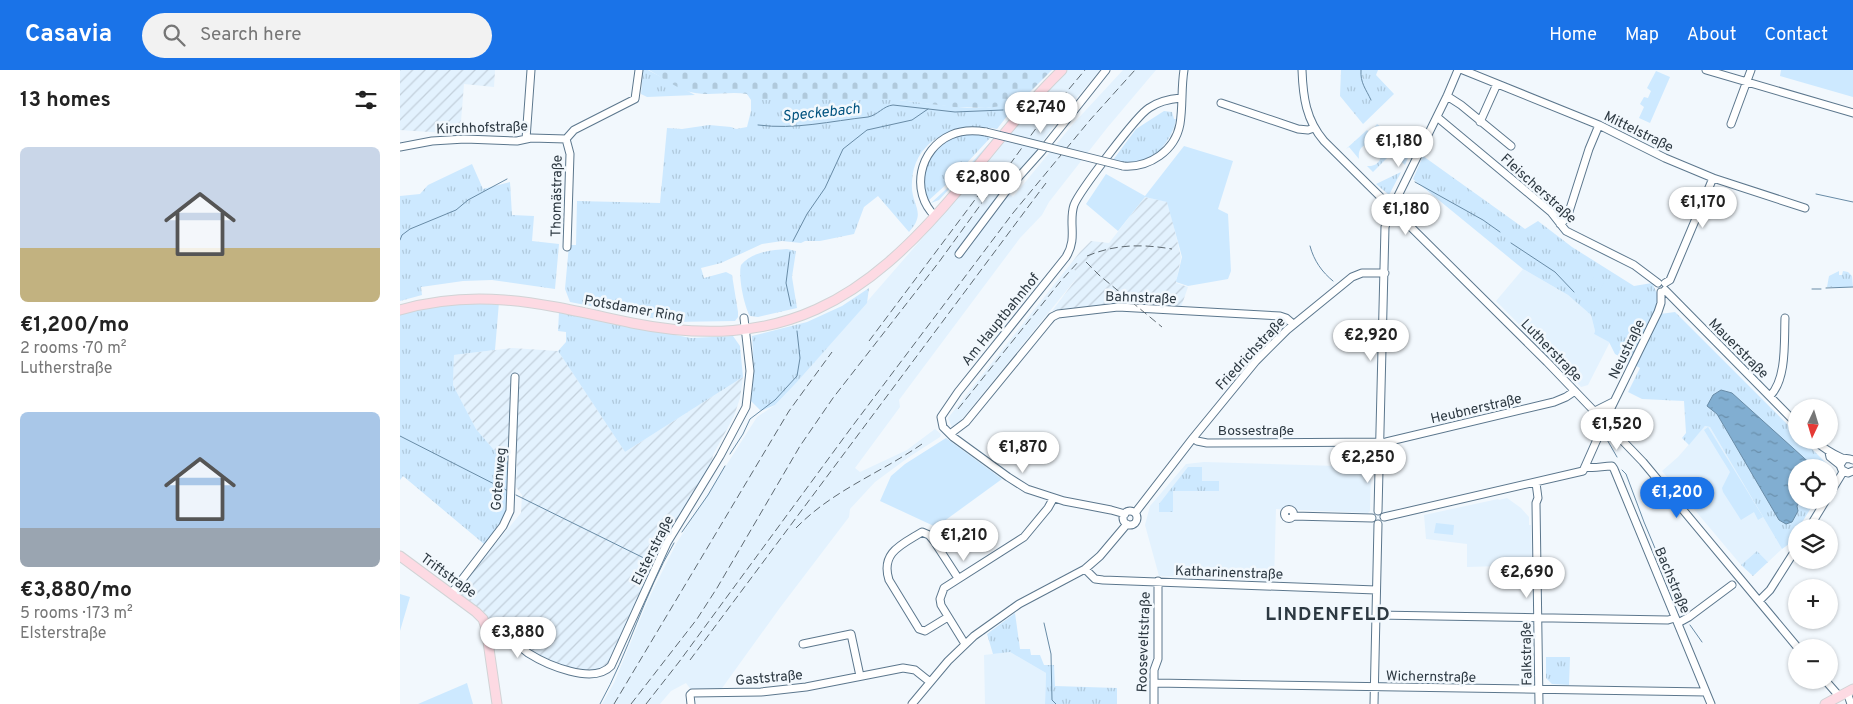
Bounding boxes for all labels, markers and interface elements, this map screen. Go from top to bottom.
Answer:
search box [142,13,492,58]
text: Casavia [25,20,112,50]
icon: search [160,21,188,49]
text: Search here [200,23,302,47]
text: Home [1549,24,1597,47]
text: Map [1625,24,1659,47]
text: About [1687,24,1736,47]
text: Contact [1764,24,1828,47]
icon: filters [352,86,380,114]
text: 13 homes [20,87,111,114]
pin: €2,740 [1000,92,1082,134]
text: €2,740 [1016,98,1066,118]
water label: Speckebach [781,100,861,127]
street label: Mittelstraße [1601,108,1676,156]
street label: Kirchhofstraße [436,118,528,139]
pin: €1,180 [1358,126,1440,168]
text: €1,180 [1375,132,1423,152]
street label: Fleischerstraße [1497,151,1579,228]
street label: Thomästraße [548,155,567,237]
pin: €2,800 [942,162,1024,204]
text: €2,800 [956,168,1010,188]
icon: home [155,179,245,269]
pin: €1,170 [1662,186,1744,229]
text: €1,170 [1680,193,1726,213]
pin: €1,180 [1365,194,1447,236]
text: €1,180 [1382,200,1430,220]
street label: Am Hauptbahnhof [959,270,1044,370]
street label: Bahnstraße [1105,289,1177,308]
street label: Potsdamer Ring [583,292,685,327]
text: €1,200/mo [20,312,129,339]
street label: Friedrichstraße [1213,314,1289,394]
street label: Mauerstraße [1704,315,1772,383]
street label: Lutherstraße [1517,316,1585,386]
street label: Neustraße [1606,317,1649,382]
pin: €2,920 [1330,320,1412,362]
text: €2,920 [1344,326,1398,346]
text: 2 rooms · 70 m² [20,339,127,359]
text: Lutherstraße [20,359,112,379]
street label: Heubnerstraße [1429,391,1524,428]
north arrow [1788,399,1838,449]
map controls [1788,399,1838,689]
pin: €1,520 [1576,408,1658,451]
text: €1,520 [1592,415,1642,435]
street label: Bossestraße [1218,423,1294,440]
pin: €1,870 [982,432,1064,474]
text: €1,870 [998,438,1048,458]
pin: €2,250 [1327,442,1409,484]
icon: home [155,444,245,534]
street label: Gotenweg [488,447,511,511]
text: €2,250 [1341,448,1395,468]
button: locate [1788,459,1838,509]
pin: €1,200 [1636,476,1718,519]
text: €1,200 [1651,483,1703,503]
street label: Elsterstraße [629,513,678,588]
button: layers [1788,519,1838,569]
pin: €1,210 [923,520,1005,562]
text: €1,210 [940,526,988,546]
street label: Bachstraße [1650,545,1693,616]
street label: Triftstraße [417,550,479,602]
pin: €2,690 [1486,556,1568,599]
street label: Katharinenstraße [1175,563,1283,584]
text: €2,690 [1500,563,1554,583]
text: €3,880/mo [20,577,132,604]
button: + [1788,579,1838,629]
street label: Rooseveltstraße [1134,591,1155,693]
district label: LINDENFELD [1265,603,1391,627]
text: 5 rooms · 173 m² [20,604,133,624]
pin: €3,880 [477,616,559,659]
street label: Falkstraße [1518,622,1537,686]
text: €3,880 [491,623,545,643]
text: Elsterstraße [20,624,106,644]
button: − [1788,639,1838,689]
street label: Gaststraße [735,667,804,690]
street label: Wichernstraße [1386,668,1476,687]

